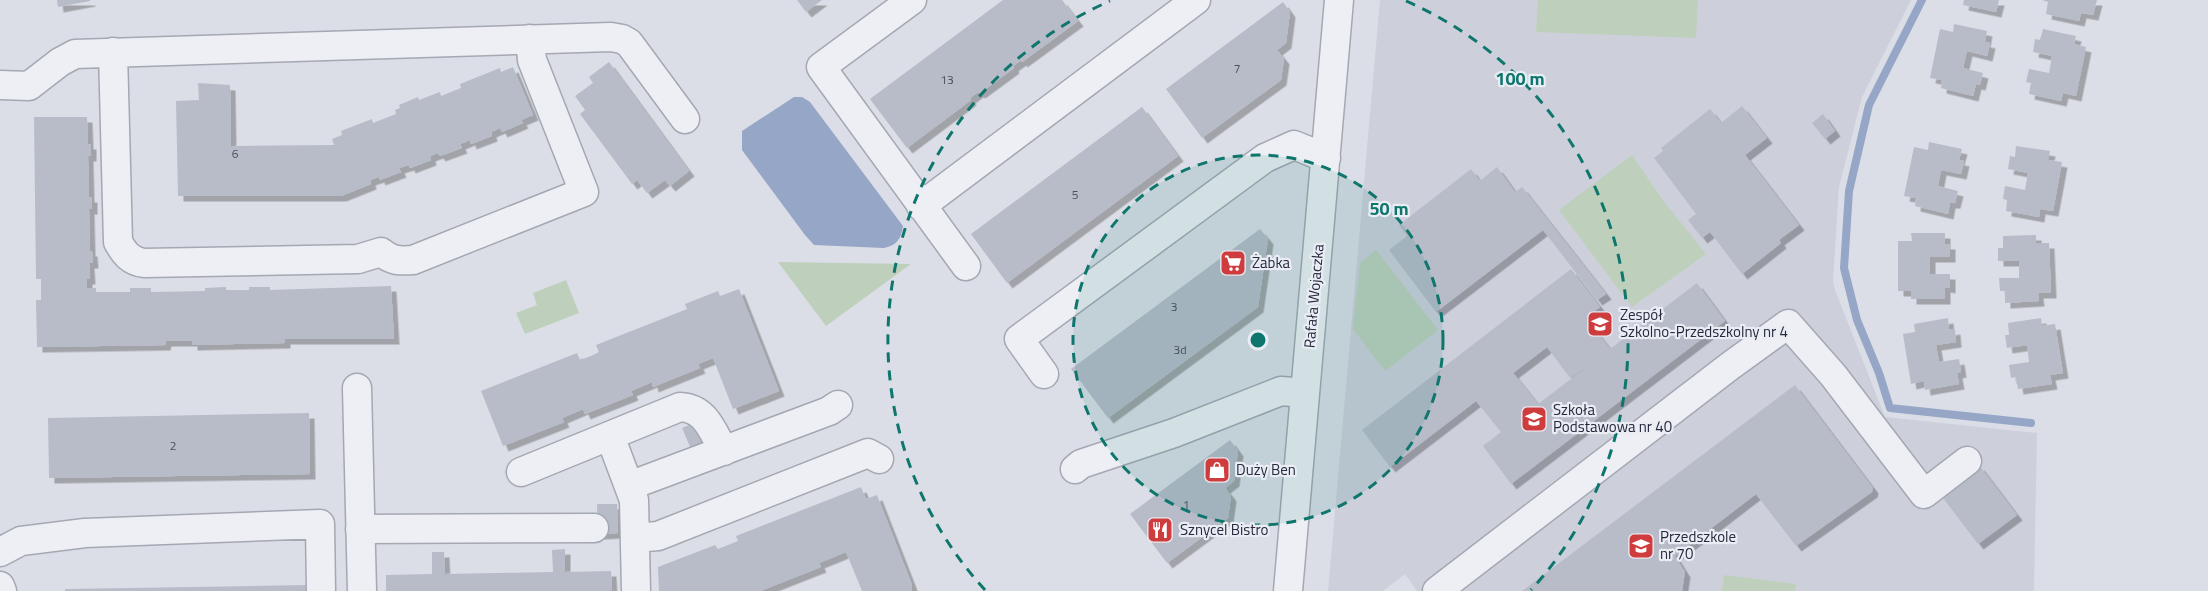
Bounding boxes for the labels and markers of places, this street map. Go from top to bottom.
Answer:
supermarket icon: Żabka [1218,248,1248,278]
place label: Żabka [1252,251,1291,274]
place label: Zespół Szkolno-Przedszkolny nr 4 [1620,303,1788,343]
school or university icon: Zespół Szkolno-Przedszkolny nr 4 [1585,309,1615,339]
centre of rings [1248,330,1268,350]
place label: Szkoła Podstawowa nr 40 [1553,398,1672,438]
school or university icon: Szkoła Podstawowa nr 40 [1519,404,1549,434]
shop icon: Duży Ben [1202,455,1232,485]
place label: Duży Ben [1236,458,1296,481]
restaurant icon: Sznycel Bistro [1145,515,1175,545]
place label: Sznycel Bistro [1180,518,1269,541]
place label: Przedszkole nr 70 [1660,525,1736,565]
school or university icon: Przedszkole nr 70 [1626,531,1656,561]

